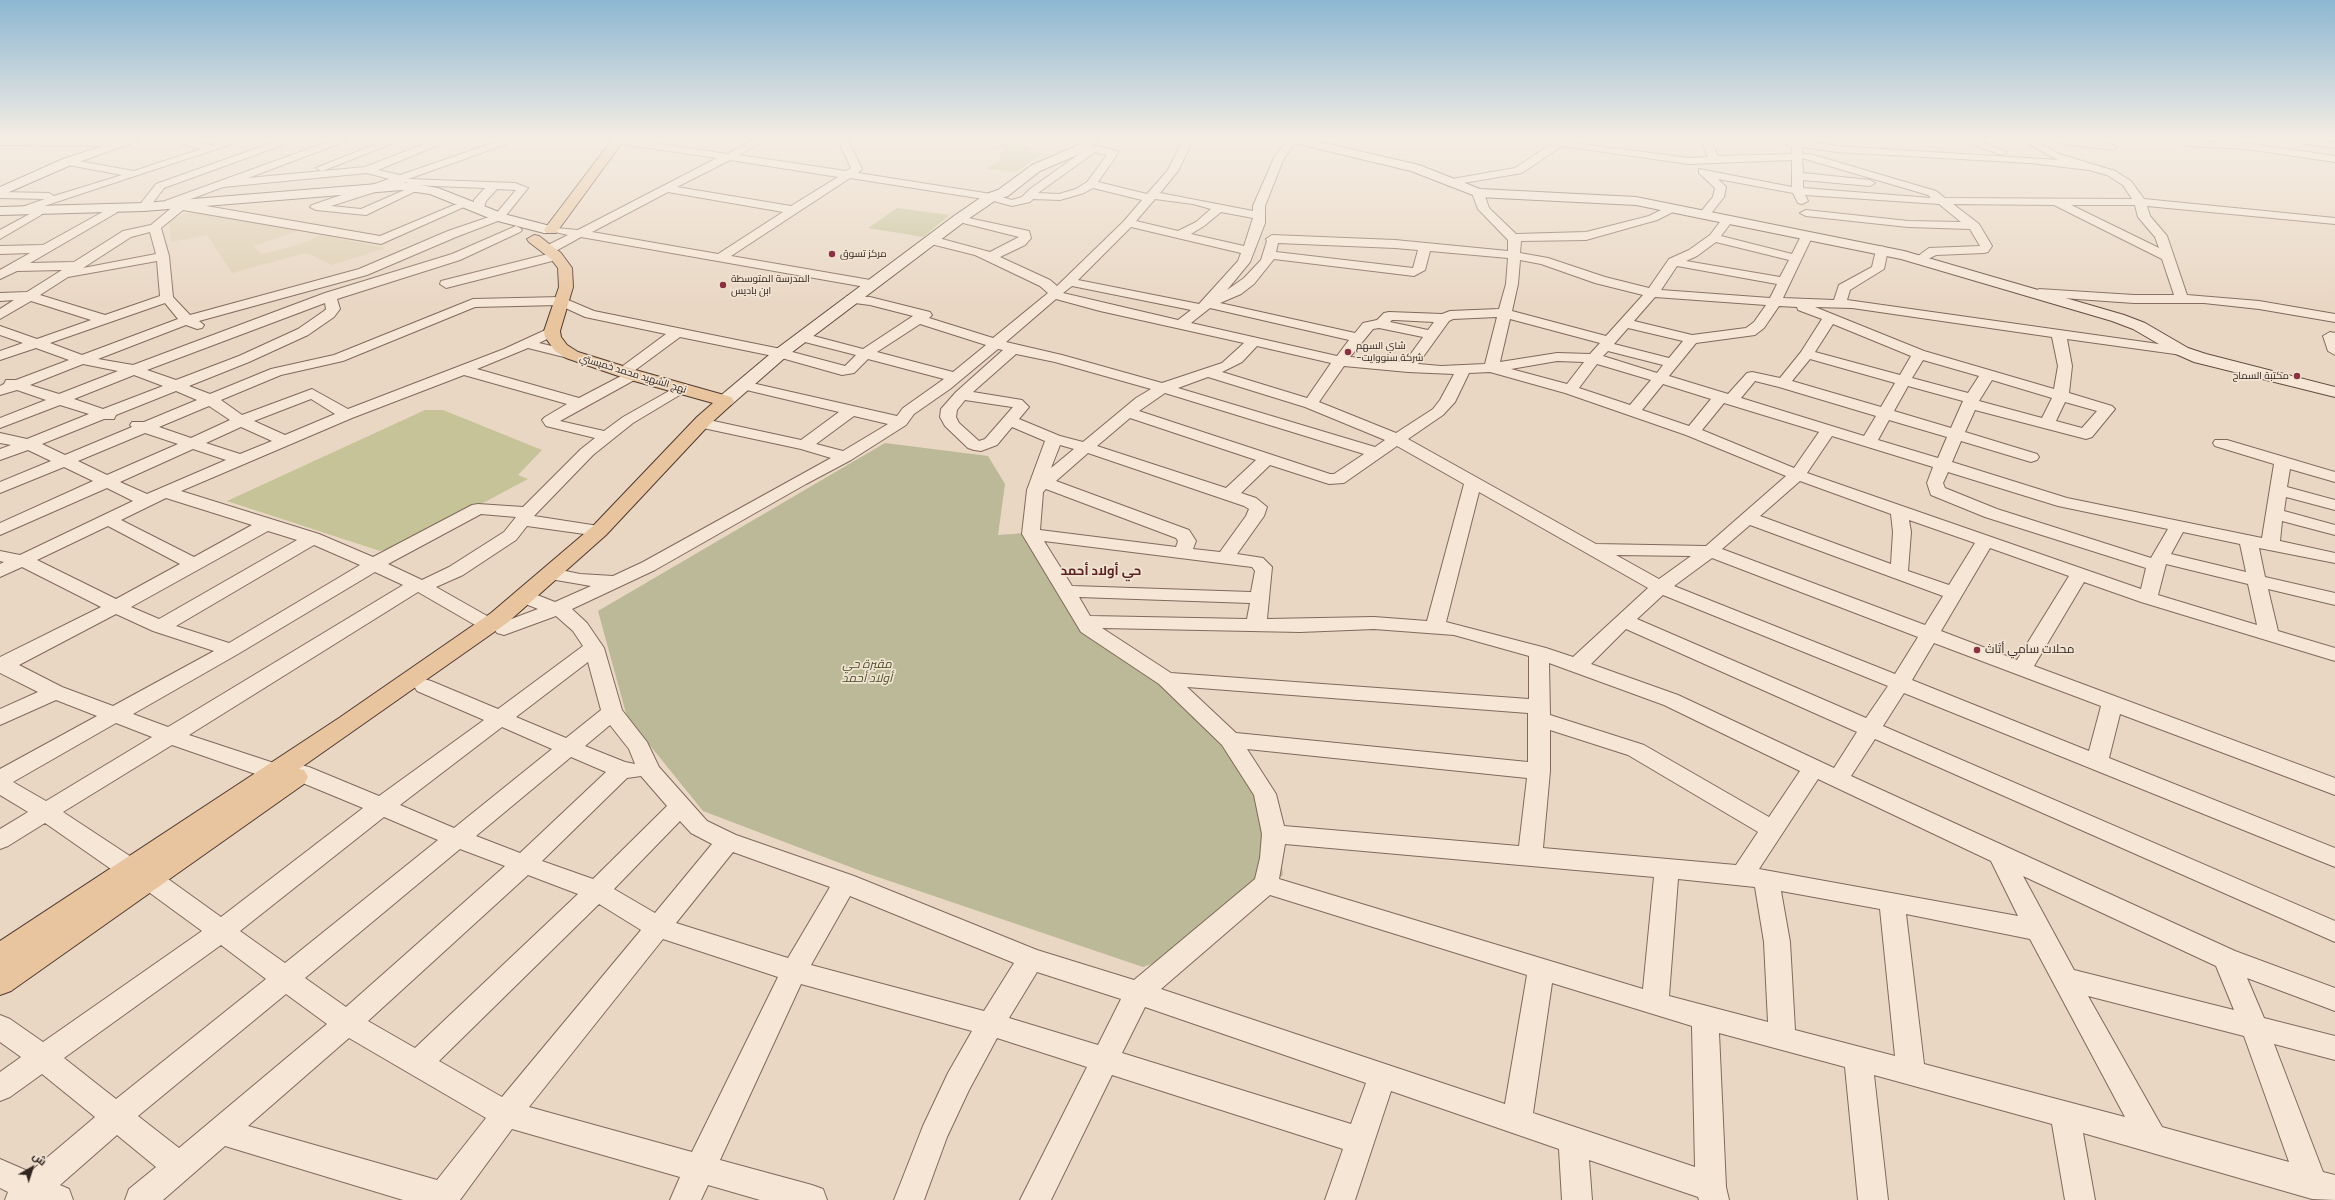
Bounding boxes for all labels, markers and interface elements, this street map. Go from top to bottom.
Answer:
place label: مركز تسوق [840,248,887,260]
marker: مركز تسوق [827,249,837,259]
place label: المدرسة المتوسطة ابن باديس [731,273,810,296]
marker: المدرسة المتوسطة ابن باديس [718,280,728,290]
place label: شاي السهم -شركة سنووايت [1356,340,1423,364]
marker: شاي السهم -شركة سنووايت [1343,347,1353,357]
street label: نهج الشهيد محمد خميستي [578,352,688,396]
place label: مكتبة السماح [2232,370,2289,382]
marker: مكتبة السماح [2292,371,2302,381]
district label: حي أولاد أحمد [1061,563,1141,579]
place label: محلات سامي أثاث [1985,643,2074,657]
marker: محلات سامي أثاث [1972,645,1982,655]
park label: مقبرة حي أولاد أحمد [842,658,892,686]
north arrow [12,1148,52,1188]
text: ش [30,1149,49,1169]

